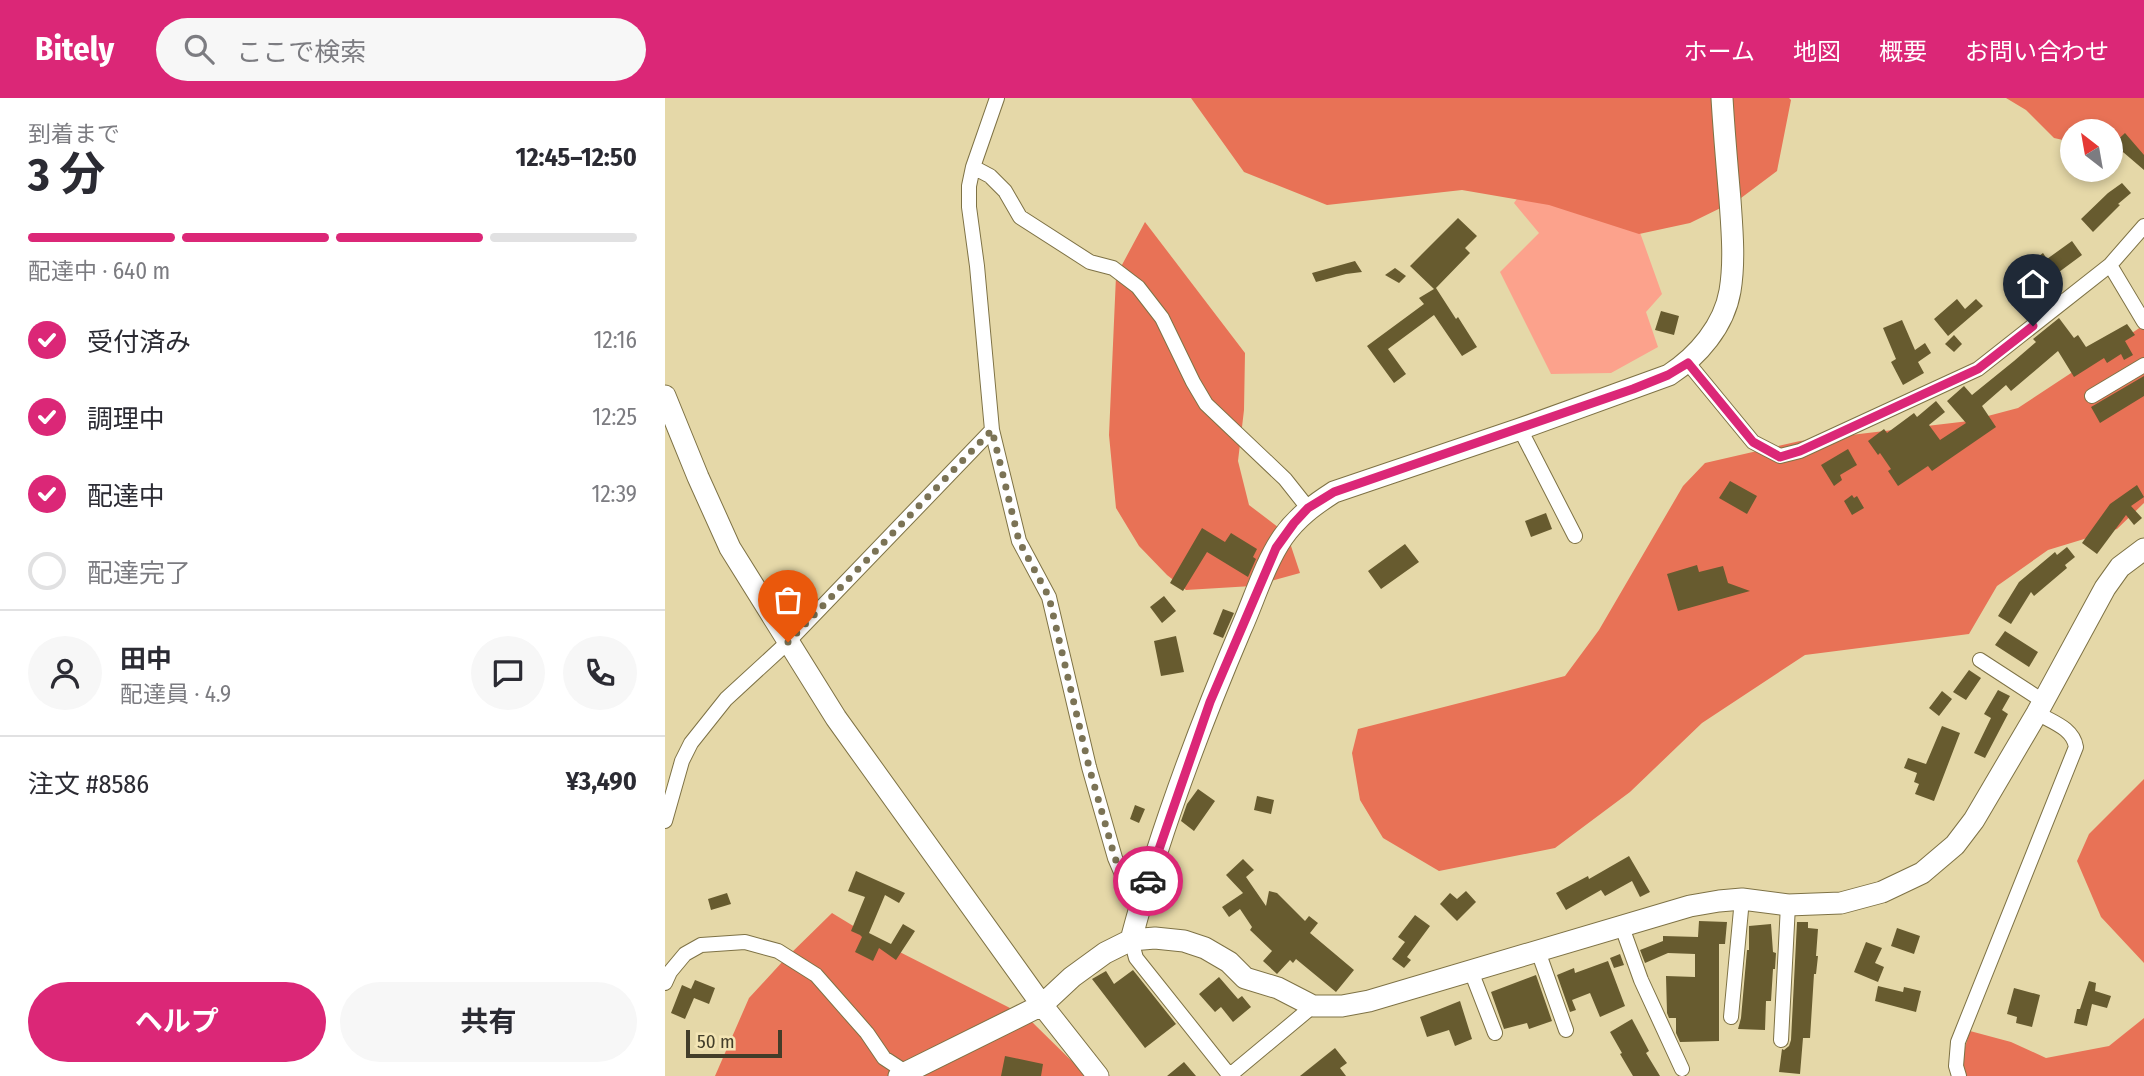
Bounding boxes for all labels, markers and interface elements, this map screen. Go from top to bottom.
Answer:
search box [156,18,646,81]
text: Bitely [35,29,114,69]
icon: search [180,30,218,68]
text: ここで検索 [236,37,366,68]
text: ホーム [1684,38,1755,66]
text: 地図 [1793,38,1841,66]
text: 概要 [1879,38,1927,66]
text: お問い合わせ [1965,38,2109,66]
north arrow [2060,119,2123,182]
map controls [2060,119,2123,182]
text: 到着まで [28,120,120,148]
text: 12:45–12:50 [516,142,637,173]
text: 3 分 [28,147,105,202]
pin [2003,254,2063,326]
text: 配達中 · 640 m [28,257,170,285]
icon: home [2014,265,2052,303]
icon: check [28,321,66,359]
text: 12:16 [594,326,637,354]
text: 受付済み [87,327,191,358]
icon: check [28,398,66,436]
text: 12:25 [592,403,637,431]
text: 調理中 [87,404,165,435]
icon: check [28,475,66,513]
text: 12:39 [592,480,637,508]
text: 配達中 [87,481,165,512]
text: 配達完了 [87,558,191,589]
pin [758,570,818,642]
icon: bag [769,581,807,619]
button: person [28,636,102,710]
button: chat [471,636,545,710]
button: phone [563,636,637,710]
text: 田中 [120,644,172,675]
text: 配達員 · 4.9 [120,680,231,708]
text: ¥3,490 [566,766,637,797]
text: 注文 #8586 [28,769,149,800]
courier [1113,846,1183,916]
icon: car [1129,862,1167,900]
button: ヘルプ [28,982,326,1062]
button: 共有 [340,982,637,1062]
scale bar [686,1027,782,1059]
text: 50 m [697,1030,735,1053]

